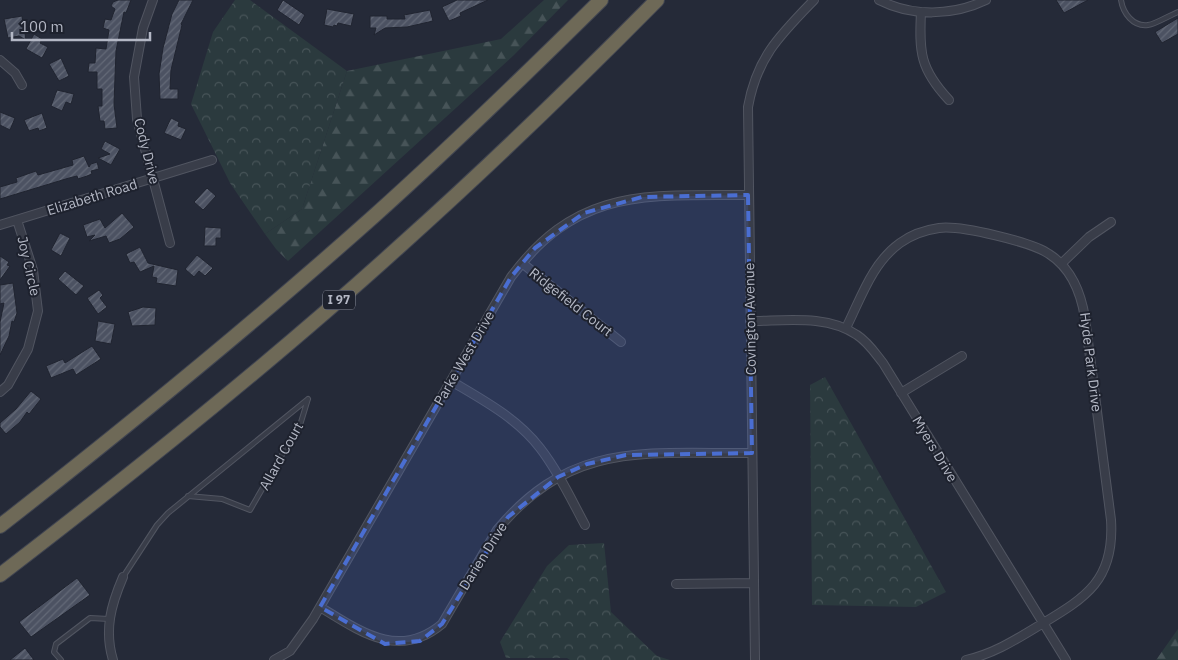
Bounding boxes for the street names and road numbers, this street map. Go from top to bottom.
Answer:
street label: Cody Drive [130,116,164,186]
street label: Elizabeth Road [45,175,139,219]
street label: Joy Circle [13,234,45,298]
street label: Covington Avenue [740,262,760,376]
street label: Ridgefield Court [526,264,616,340]
road number: I 97 [323,290,355,310]
street label: Parke West Drive [430,307,499,409]
street label: Hyde Park Drive [1076,311,1106,413]
street label: Myers Drive [908,413,962,485]
street label: Allard Court [255,419,307,493]
street label: Darien Drive [455,518,511,593]

